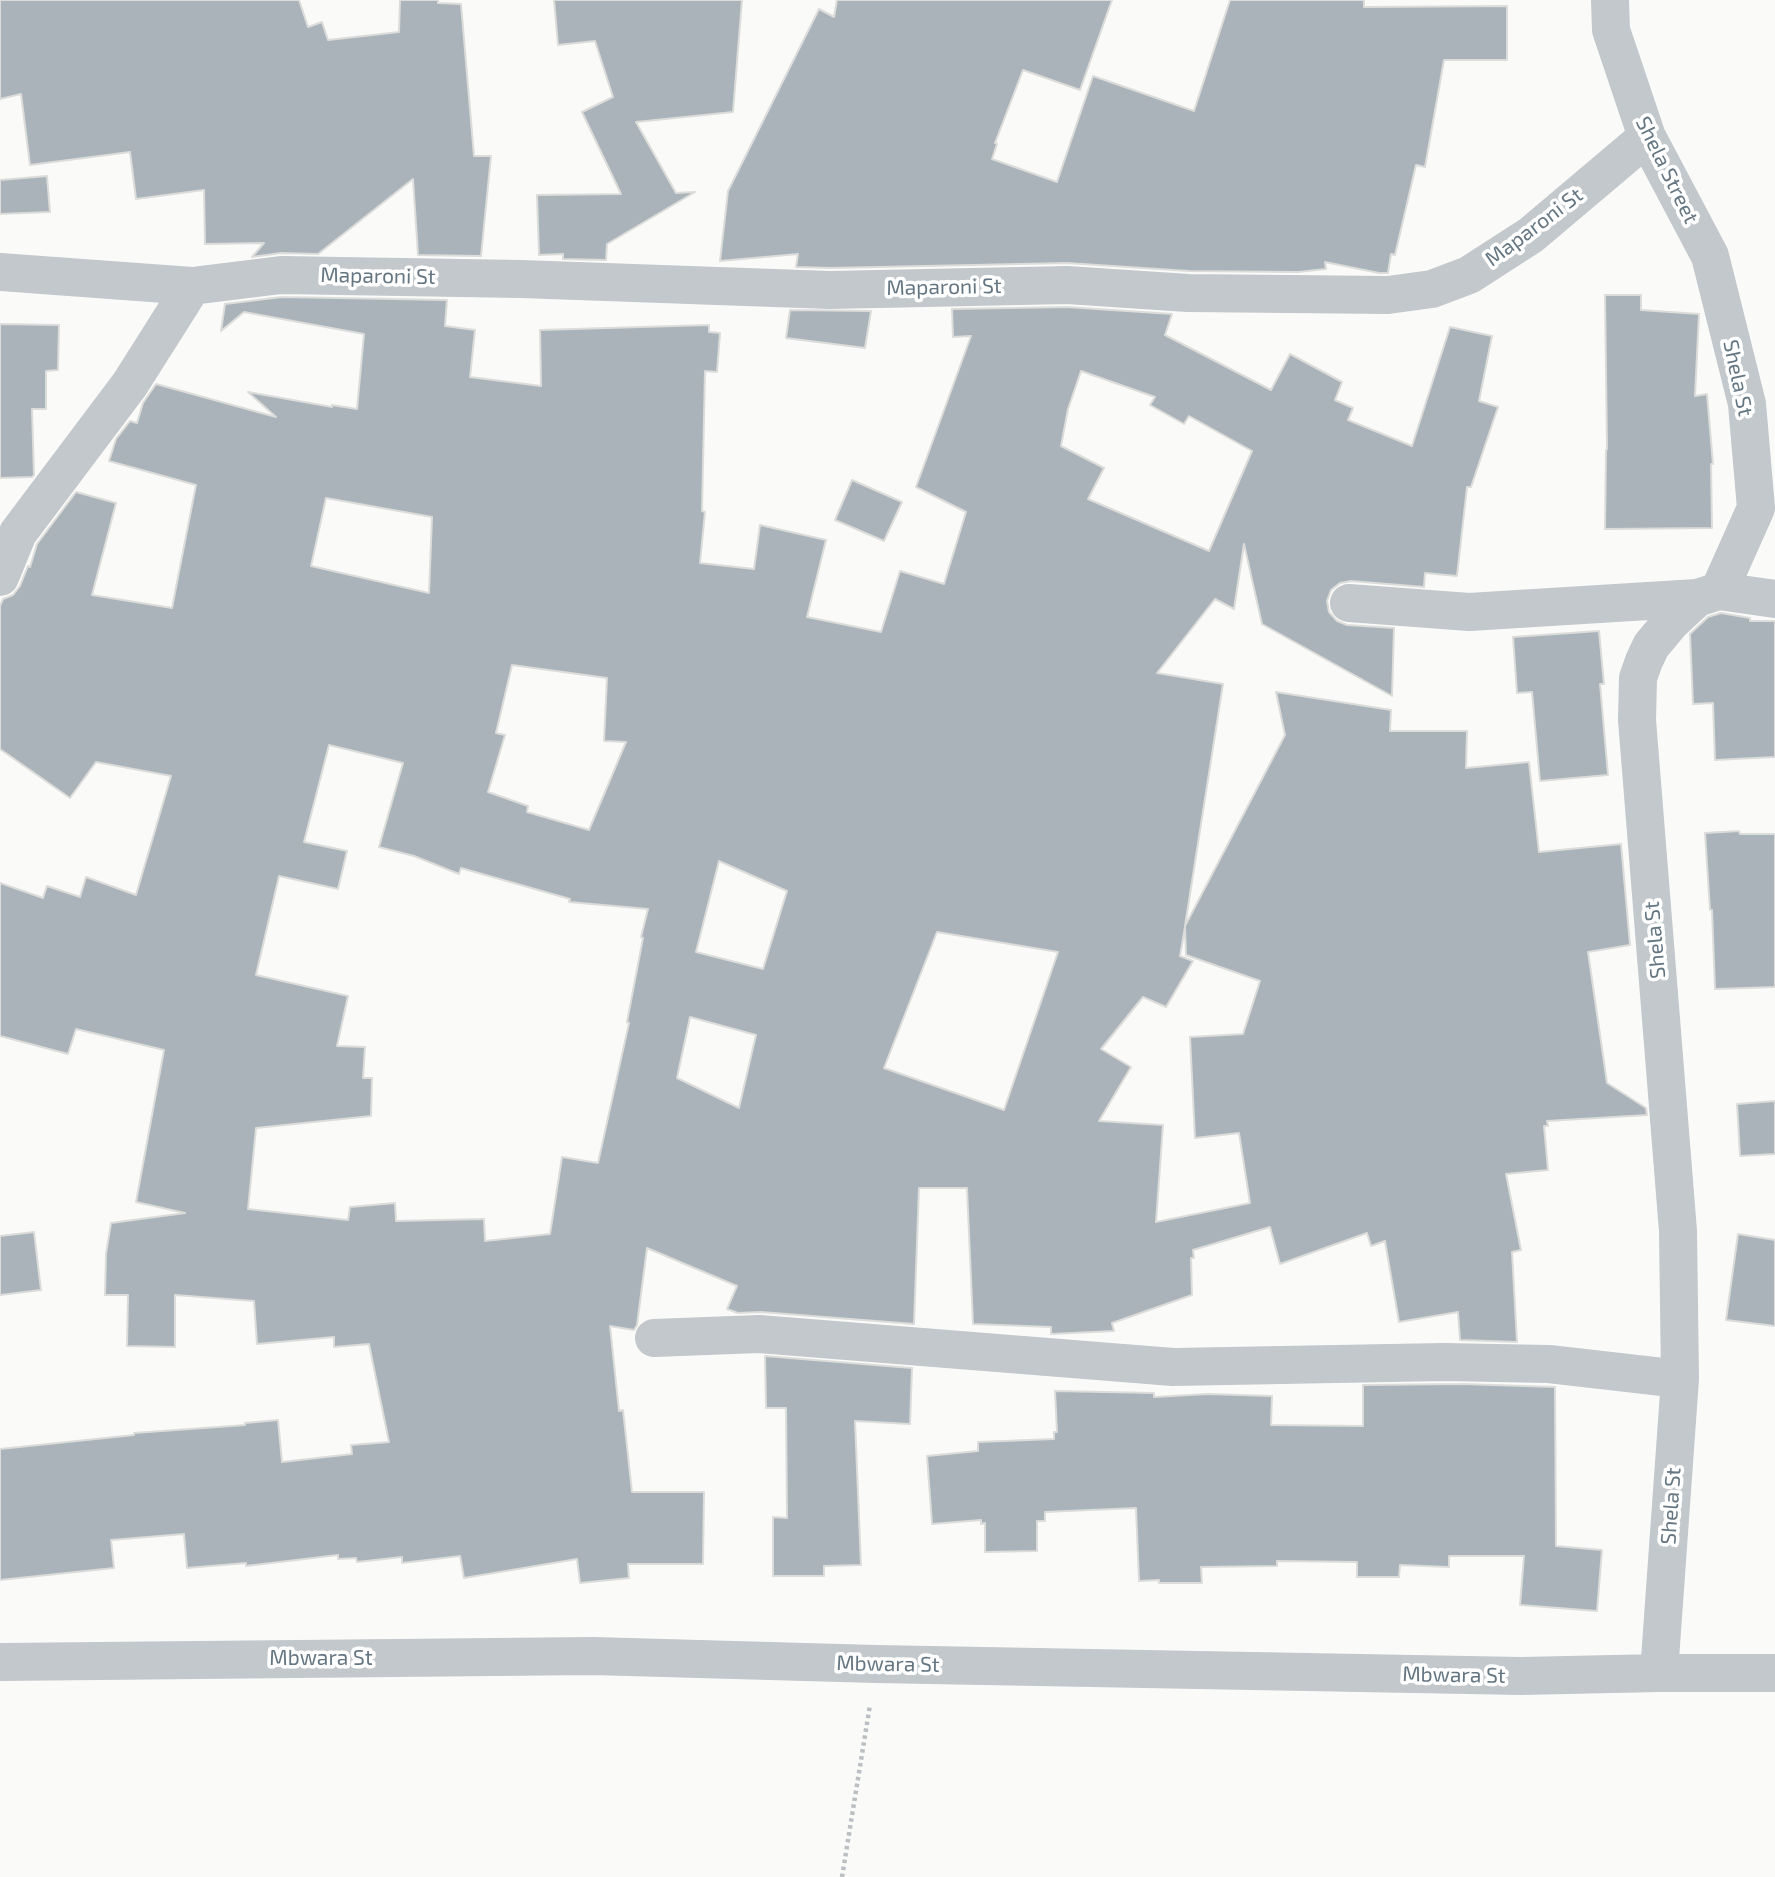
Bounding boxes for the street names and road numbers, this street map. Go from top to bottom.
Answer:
street label: Shela Street [1630,112,1704,228]
street label: Maparoni St [1480,182,1588,272]
street label: Maparoni St [320,262,436,290]
street label: Maparoni St [886,273,1002,301]
street label: Shela St [1718,338,1758,418]
street label: Shela St [1639,900,1671,980]
street label: Shela St [1656,1467,1686,1545]
street label: Mbwara St [269,1645,373,1671]
street label: Mbwara St [836,1650,940,1678]
street label: Mbwara St [1402,1661,1506,1689]

